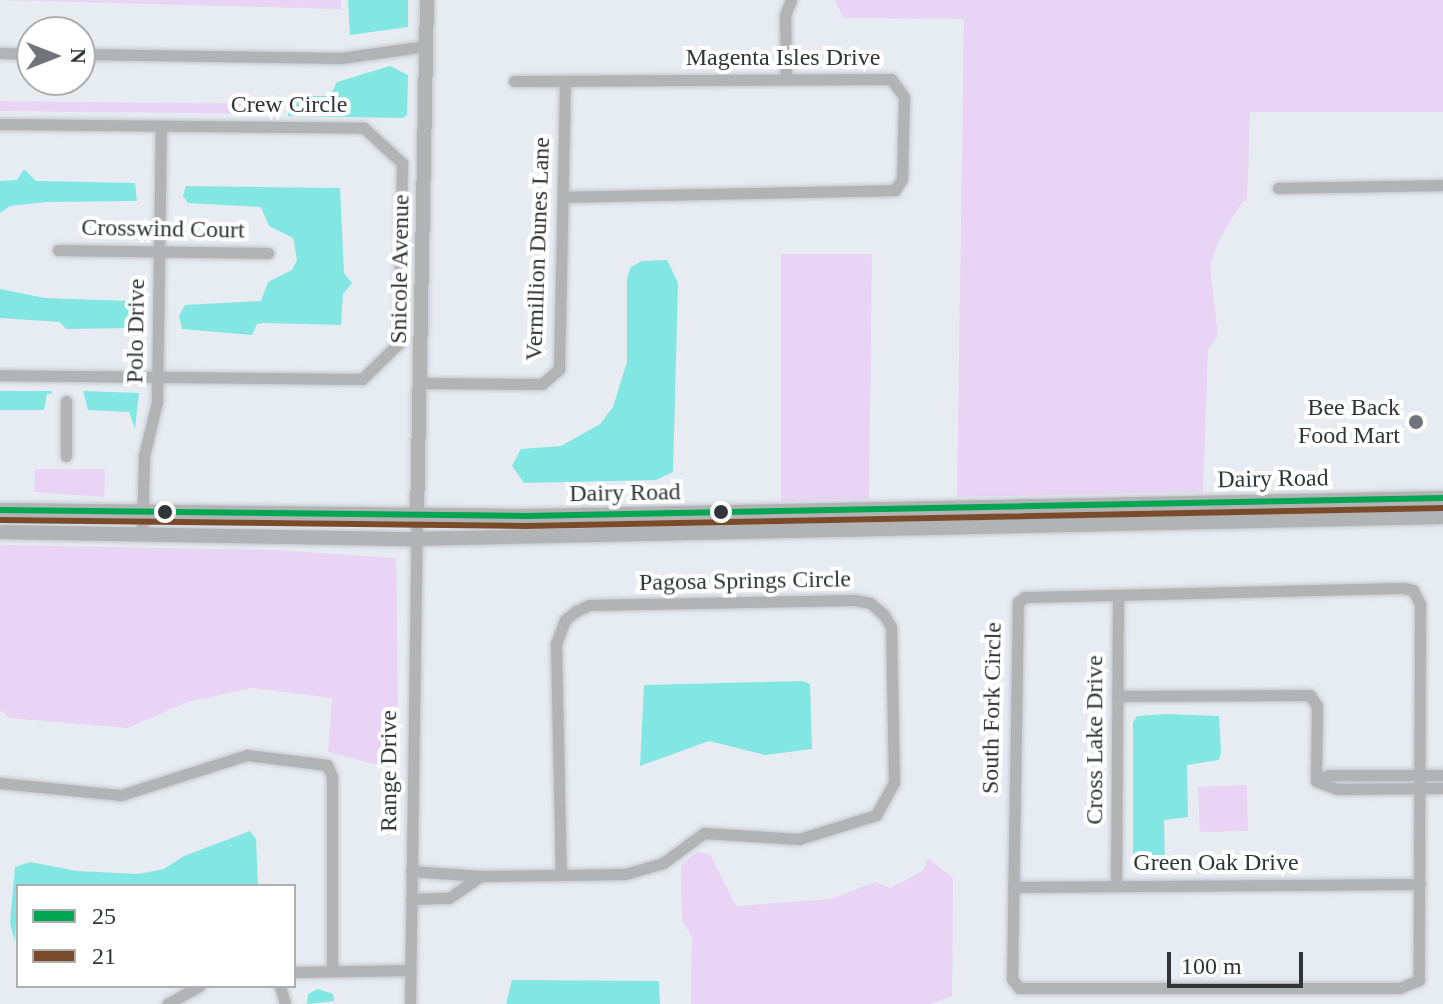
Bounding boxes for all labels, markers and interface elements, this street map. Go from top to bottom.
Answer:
north arrow [16,16,96,96]
street label: Magenta Isles Drive [686,44,880,72]
text: N [66,48,91,64]
street label: Crew Circle [231,91,347,119]
street label: Vermillion Dunes Lane [520,137,556,361]
street label: Snicole Avenue [384,193,416,345]
street label: Crosswind Court [81,213,245,245]
street label: Polo Drive [121,278,151,384]
place label: Bee Back Food Mart [1298,394,1400,450]
marker: Bee Back Food Mart [1407,413,1425,431]
street label: Dairy Road [1217,464,1329,494]
street label: Dairy Road [569,478,681,508]
unlabelled marker [157,504,173,520]
unlabelled marker [713,504,729,520]
street label: Pagosa Springs Circle [639,565,851,597]
street label: South Fork Circle [976,622,1008,794]
street label: Cross Lake Drive [1081,655,1109,825]
street label: Range Drive [375,710,403,832]
street label: Green Oak Drive [1133,849,1299,877]
legend [16,884,296,988]
text: 25 [92,903,116,929]
scale bar [1171,936,1307,986]
text: 21 [92,943,116,969]
text: 100 m [1181,953,1242,979]

